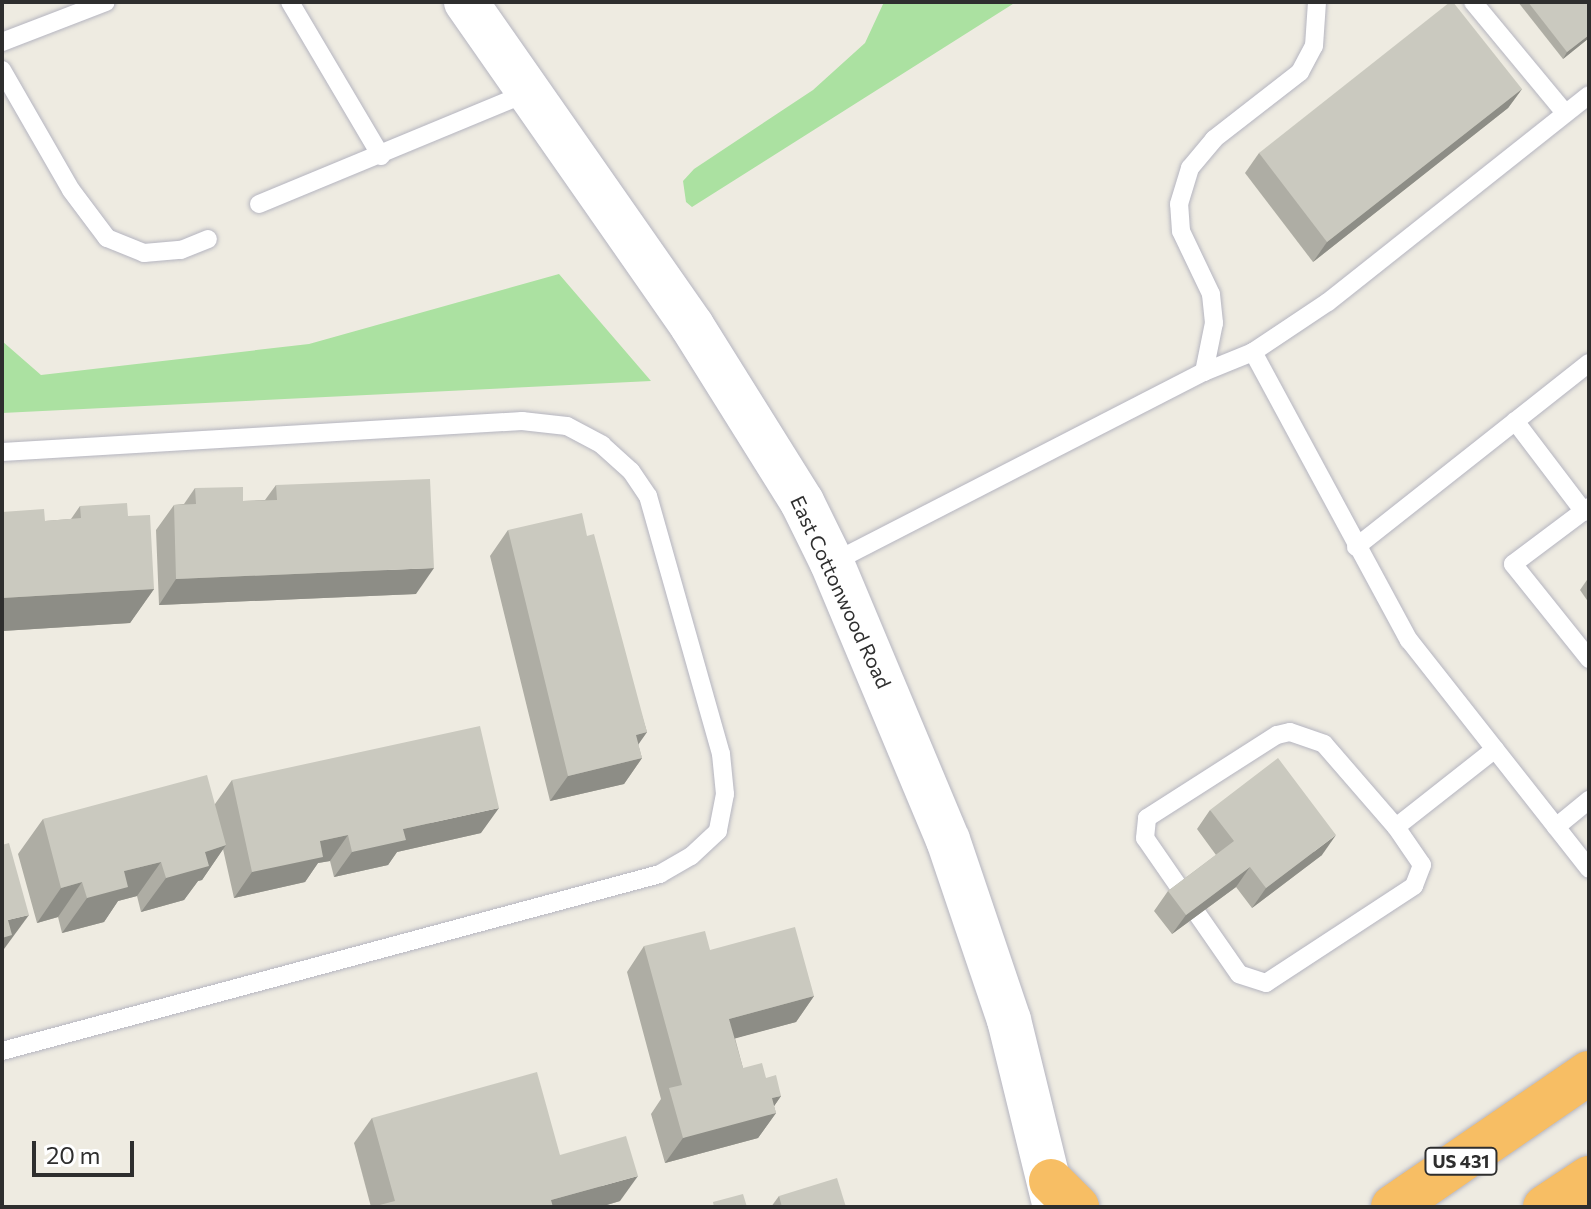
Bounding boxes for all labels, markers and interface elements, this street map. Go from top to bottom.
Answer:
street label: East Cottonwood Road [786,492,896,692]
scale bar [36,1125,138,1175]
text: 20 m [46,1140,100,1169]
road number: US 431 [1423,1147,1499,1175]

